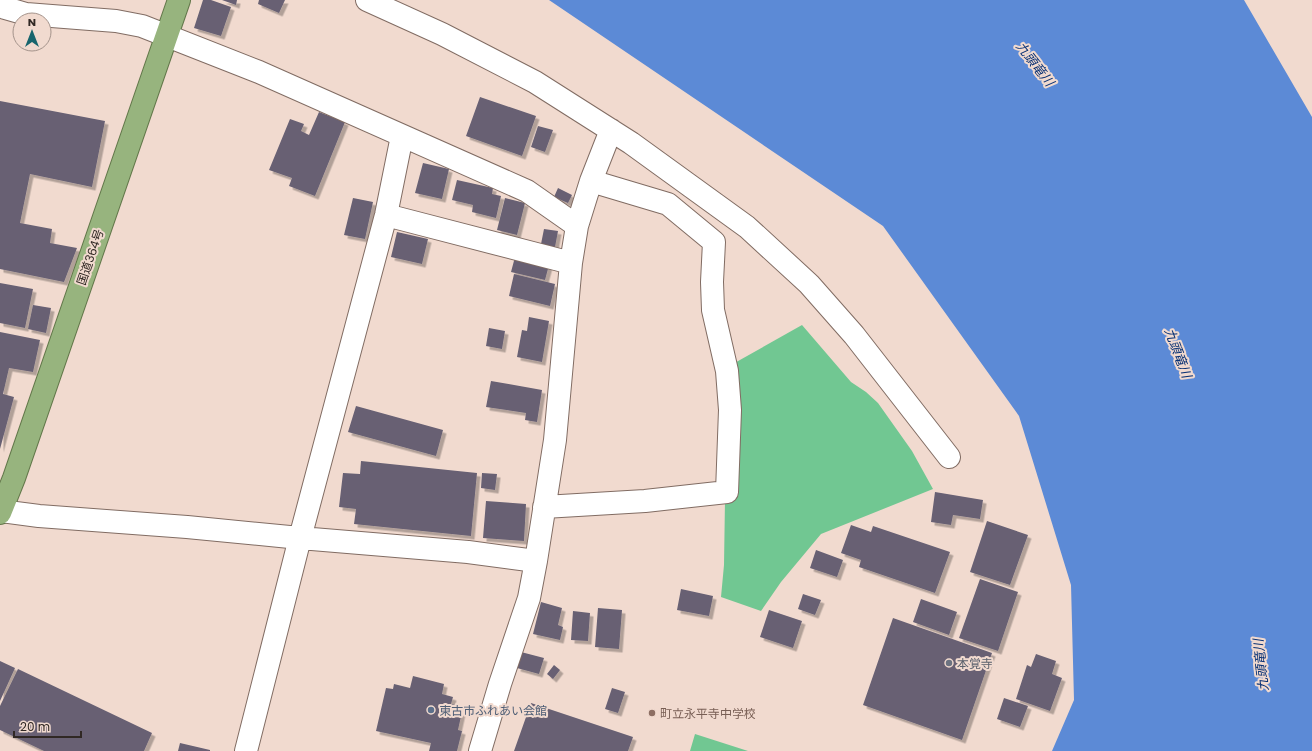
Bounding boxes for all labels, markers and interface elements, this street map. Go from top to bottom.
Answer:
north arrow [12,12,52,52]
text: N [28,14,36,30]
water label: 九頭竜川 [1012,38,1060,92]
street label: 国道364号 [72,227,108,287]
water label: 九頭竜川 [1160,325,1197,383]
water label: 九頭竜川 [1249,636,1273,692]
place label: 本覚寺 [957,655,993,672]
marker: 本覚寺 [944,658,954,668]
place label: 東古市ふれあい会館 [439,702,547,719]
marker: 東古市ふれあい会館 [426,705,436,715]
place label: 町立永平寺中学校 [660,705,756,722]
marker: 町立永平寺中学校 [647,708,657,718]
scale bar [14,713,81,739]
text: 20 m [20,718,50,735]

